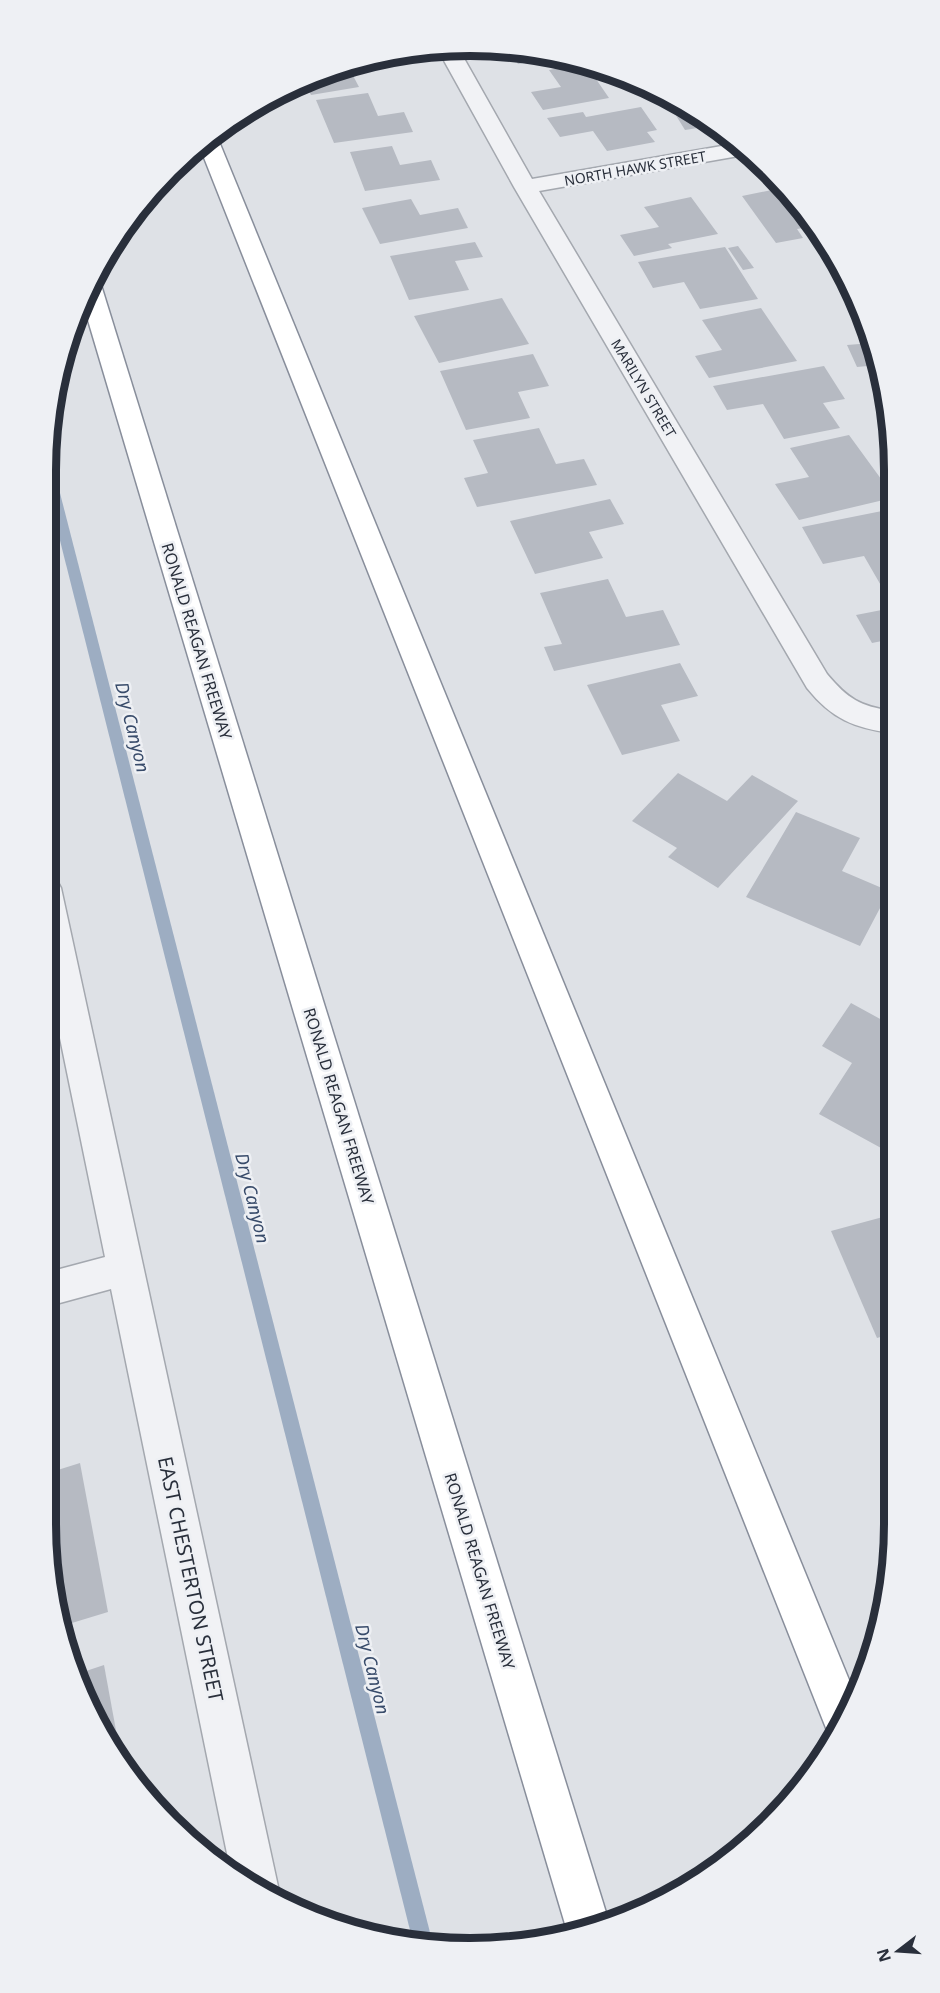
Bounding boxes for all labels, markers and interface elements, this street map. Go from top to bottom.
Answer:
street label: NORTH HAWK STREET [563,146,708,190]
street label: MARILYN STREET [607,335,681,441]
street label: RONALD REAGAN FREEWAY [157,540,238,743]
water label: Dry Canyon [110,679,156,775]
street label: RONALD REAGAN FREEWAY [299,1005,380,1208]
water label: Dry Canyon [230,1150,276,1246]
street label: EAST CHESTERTON STREET [152,1454,230,1704]
street label: RONALD REAGAN FREEWAY [440,1470,521,1673]
water label: Dry Canyon [350,1621,396,1717]
north arrow [868,1921,928,1981]
text: N [871,1946,896,1965]

